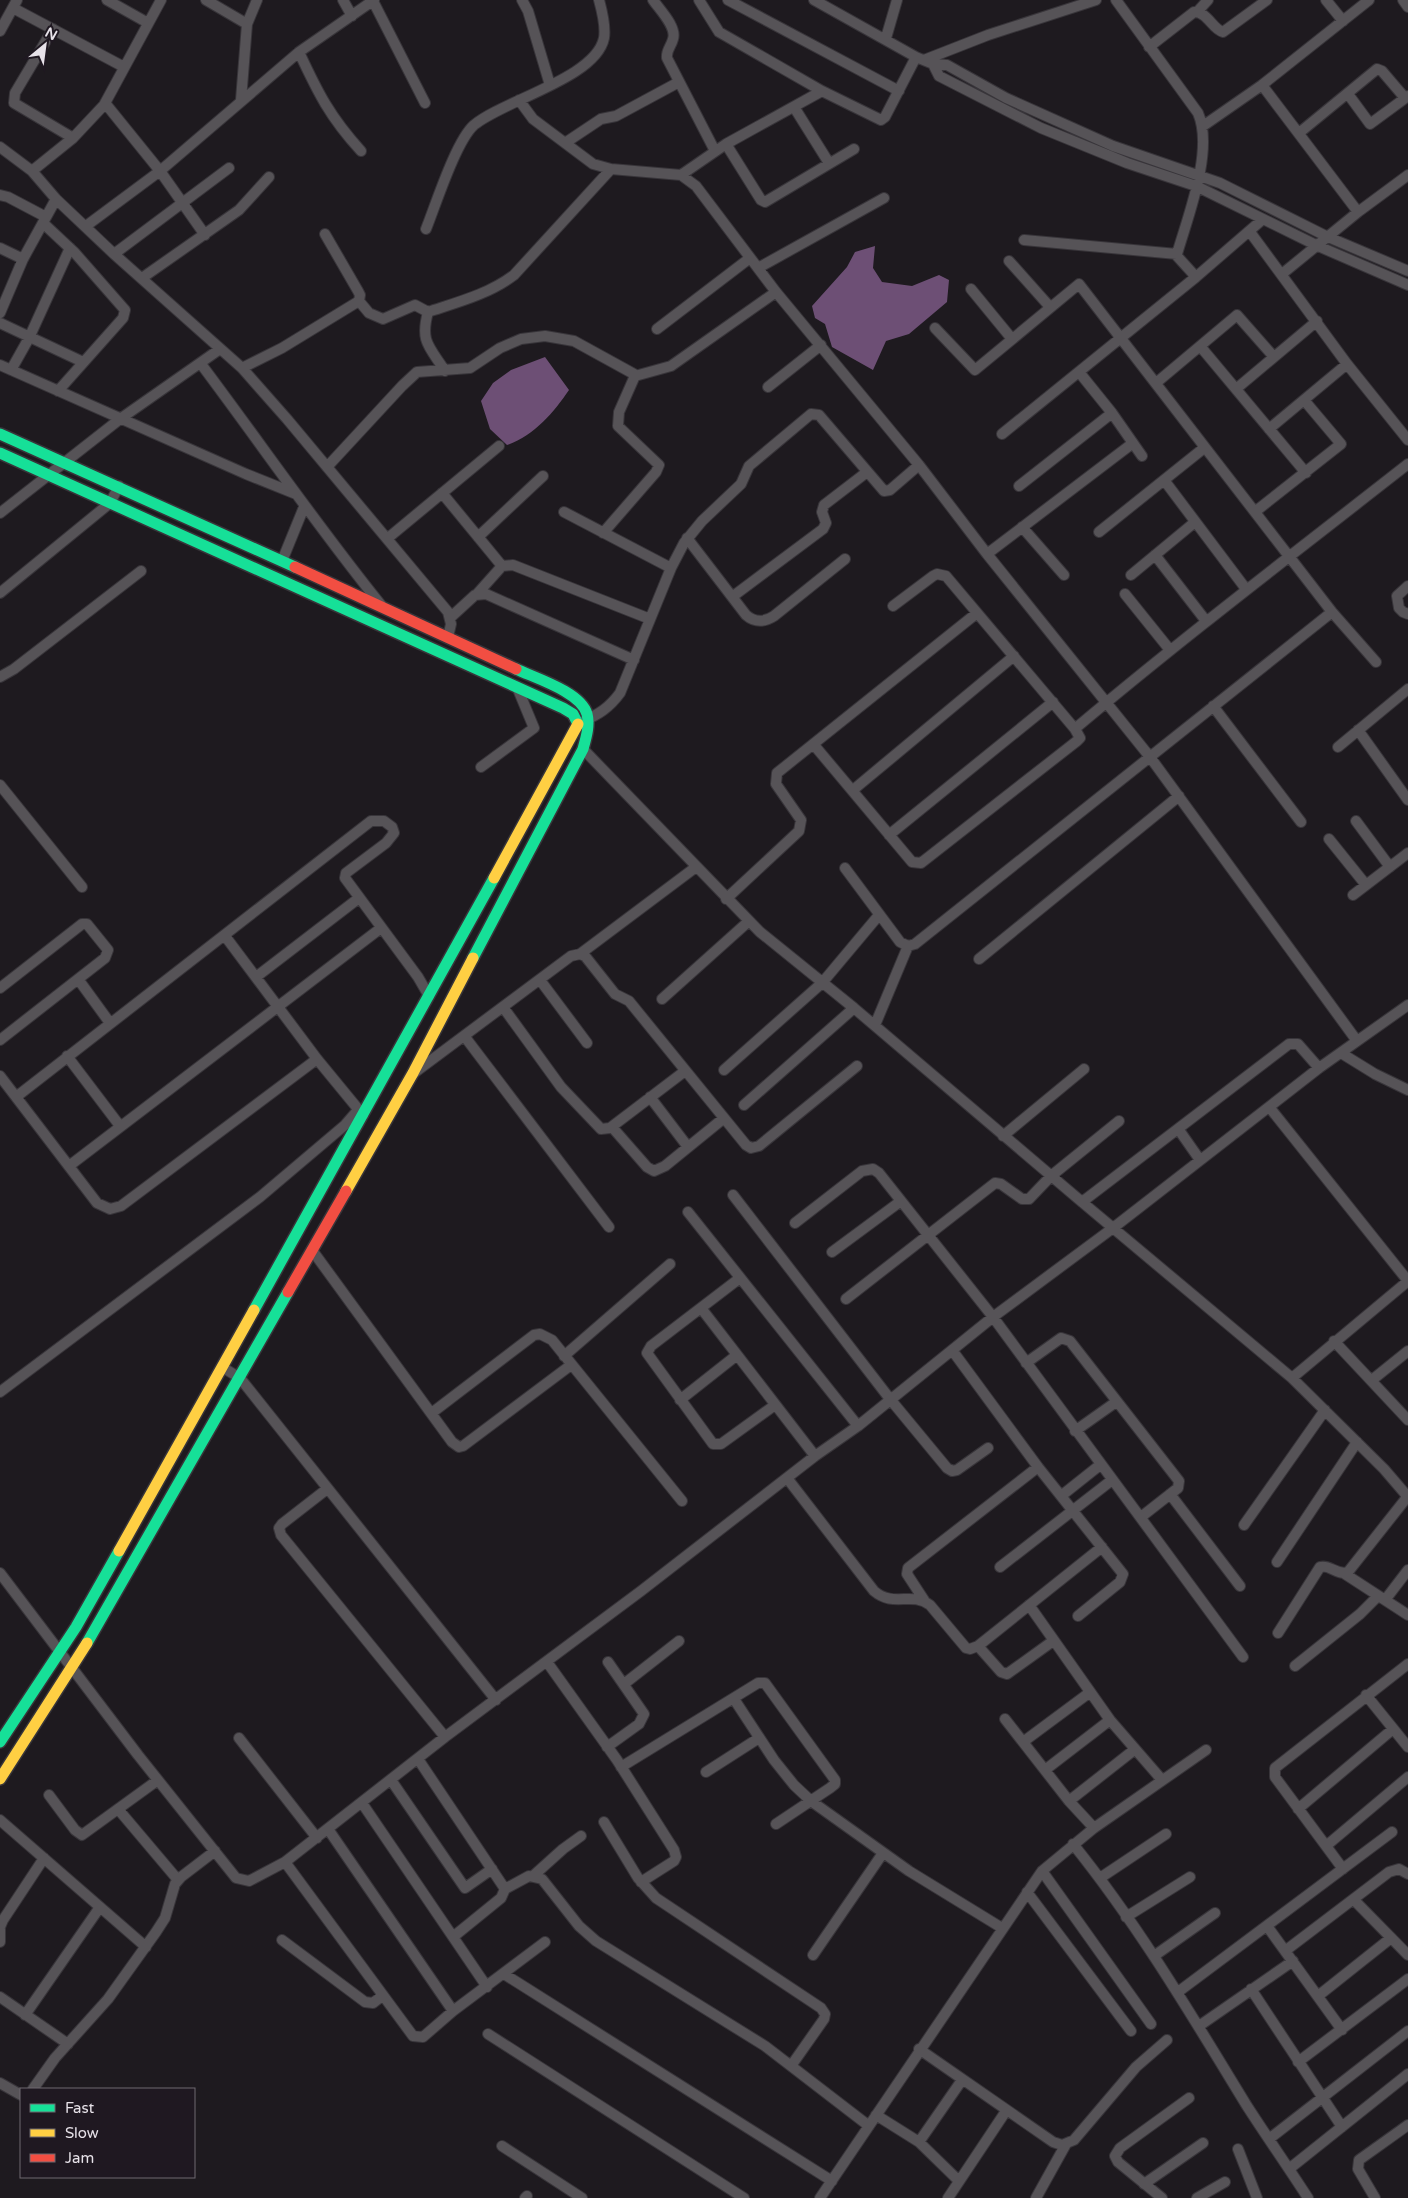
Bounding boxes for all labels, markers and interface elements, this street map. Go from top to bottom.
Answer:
north arrow [20,20,70,70]
text: N [42,24,60,44]
legend [20,2088,195,2178]
text: Fast [65,2099,95,2117]
text: Slow [65,2124,99,2142]
text: Jam [65,2149,94,2167]

